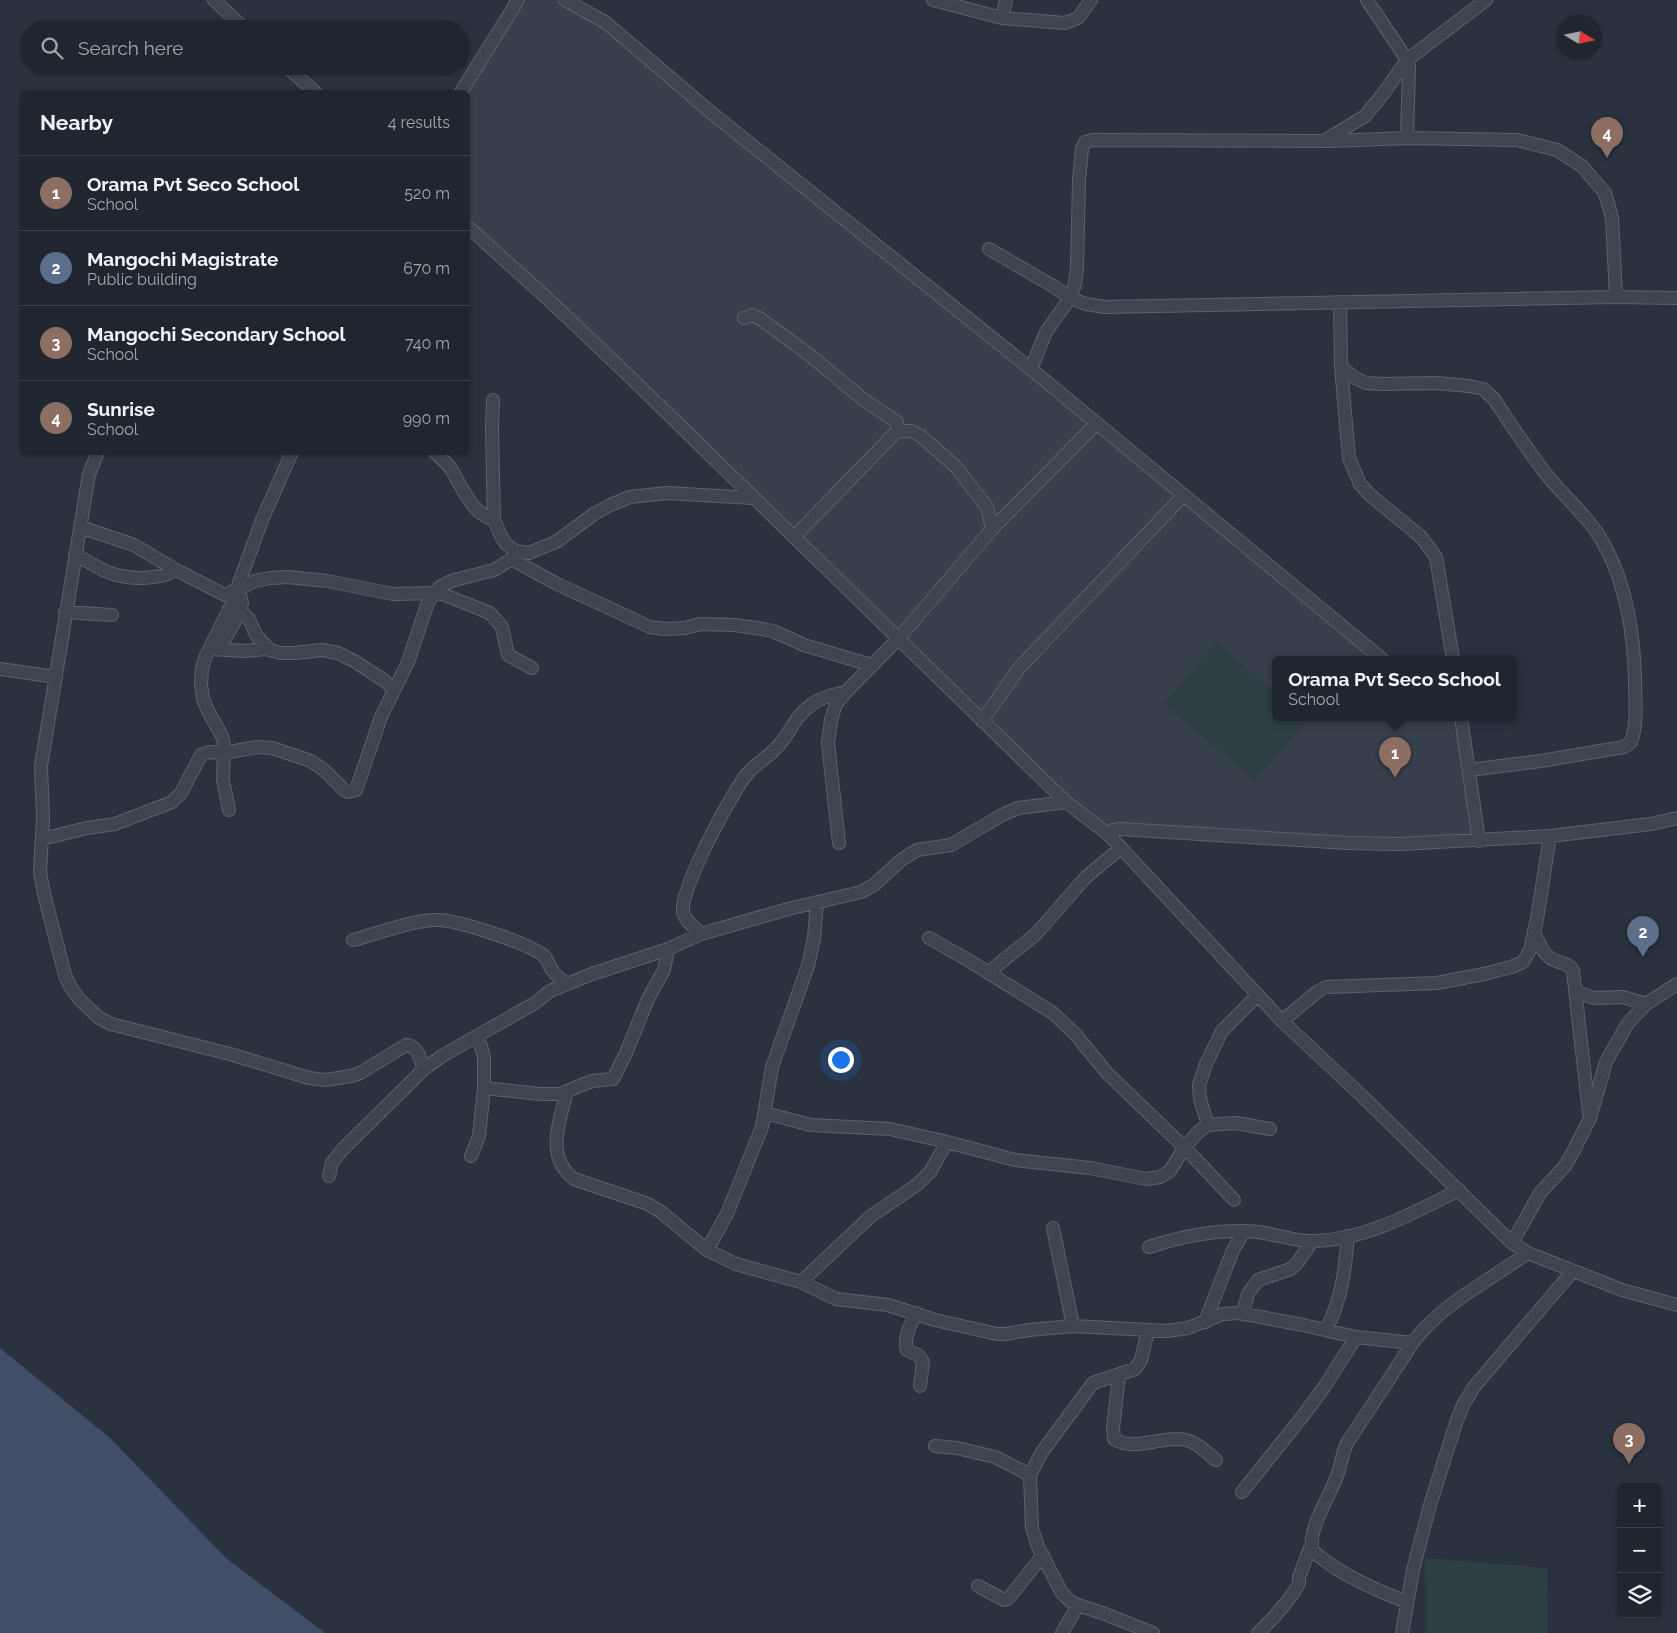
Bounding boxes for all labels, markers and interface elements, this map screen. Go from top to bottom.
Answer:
north arrow [1557,15,1602,60]
search box [20,20,470,75]
icon: search [38,34,66,62]
text: Search here [78,37,184,59]
text: Nearby [40,110,113,135]
text: 4 results [388,113,450,132]
pin: 4 [1591,117,1623,158]
text: Orama Pvt Seco School [87,173,299,195]
text: 1 [52,184,60,203]
text: 520 m [404,184,450,203]
text: School [87,195,138,214]
text: Mangochi Magistrate [87,248,278,270]
text: 2 [51,259,61,278]
text: 670 m [403,259,450,278]
text: Public building [87,270,197,289]
text: Mangochi Secondary School [87,323,345,345]
text: 3 [52,334,60,353]
text: 740 m [405,334,450,353]
text: School [87,345,138,364]
text: Sunrise [87,398,155,420]
text: 4 [51,409,61,428]
text: 990 m [403,409,450,428]
text: School [87,420,138,439]
popup [1272,656,1517,721]
text: Orama Pvt Seco School [1288,668,1501,690]
text: School [1288,690,1340,709]
pin: 1 [1379,737,1411,778]
pin: 2 [1627,916,1659,957]
your location [828,1047,854,1073]
pin: 3 [1613,1423,1645,1464]
map controls [1617,1483,1662,1618]
button: + [1617,1483,1662,1528]
button: − [1617,1528,1662,1573]
button: layers [1617,1573,1662,1618]

